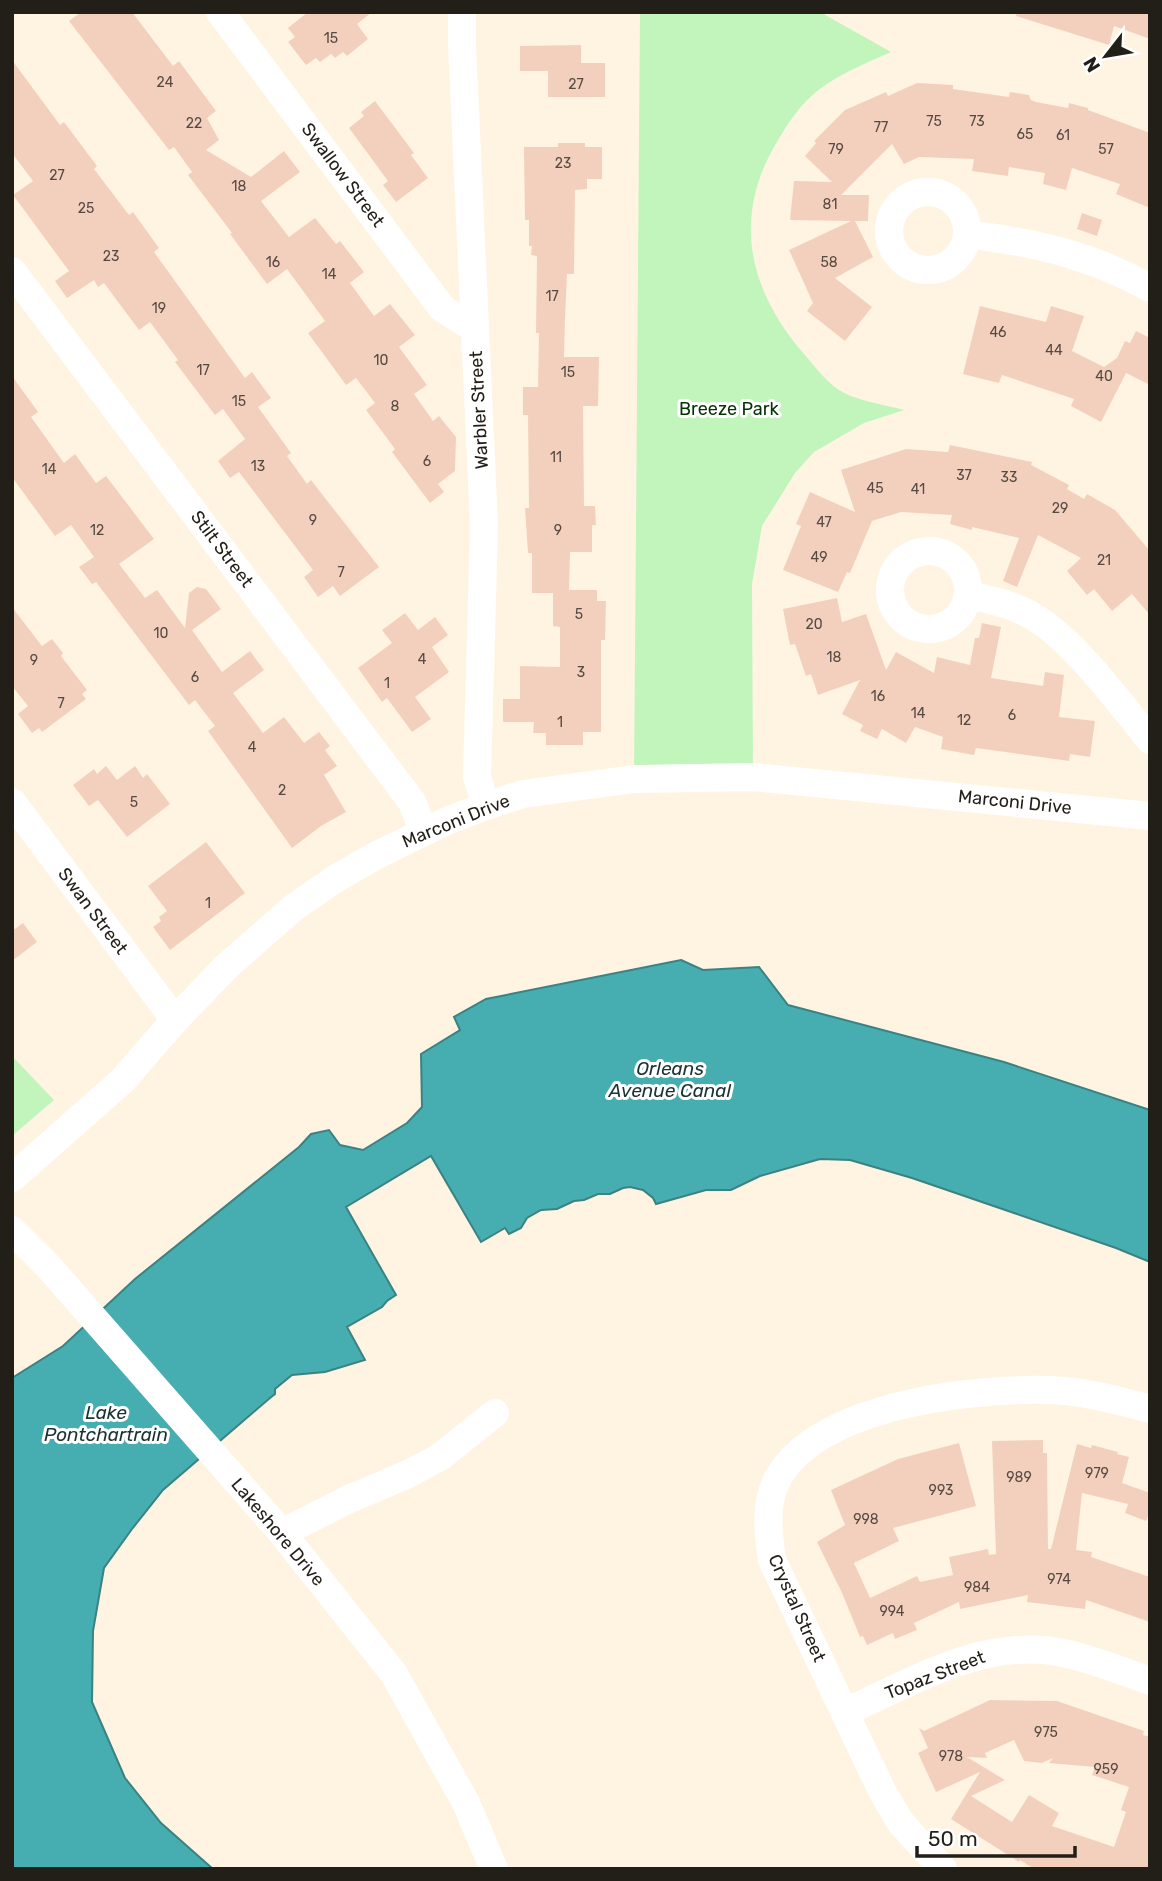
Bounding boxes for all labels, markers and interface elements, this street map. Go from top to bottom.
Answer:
north arrow [1071,21,1141,91]
house number: 15 [324,30,338,47]
text: N [1078,53,1105,76]
house number: 24 [157,74,174,91]
house number: 27 [568,76,584,93]
house number: 75 [926,113,942,130]
house number: 73 [969,113,985,130]
house number: 22 [186,115,202,132]
street label: Swallow Street [297,119,389,231]
house number: 77 [874,119,888,136]
house number: 65 [1017,126,1033,143]
house number: 61 [1056,127,1070,144]
house number: 79 [828,141,844,158]
house number: 57 [1098,141,1114,158]
house number: 23 [555,155,571,172]
house number: 27 [49,167,65,184]
house number: 18 [232,178,247,195]
house number: 81 [823,196,837,213]
house number: 25 [78,200,94,217]
house number: 23 [103,248,119,265]
house number: 16 [266,254,280,271]
house number: 58 [820,254,838,271]
house number: 14 [322,266,337,283]
house number: 17 [545,288,559,305]
house number: 19 [152,300,166,317]
house number: 46 [989,324,1007,341]
house number: 44 [1045,342,1063,359]
street label: Warbler Street [465,350,493,470]
house number: 10 [374,352,389,369]
house number: 17 [196,362,210,379]
house number: 15 [561,364,575,381]
house number: 40 [1095,368,1113,385]
house number: 15 [232,393,246,410]
house number: 8 [391,398,400,415]
park label: Breeze Park [679,398,780,420]
house number: 11 [550,449,562,466]
house number: 6 [423,453,431,470]
house number: 13 [251,458,265,475]
house number: 14 [42,461,57,478]
house number: 37 [956,467,972,484]
house number: 33 [1001,469,1017,486]
house number: 45 [866,480,884,497]
house number: 41 [911,481,925,498]
house number: 29 [1052,500,1068,517]
street label: Stilt Street [186,506,258,592]
house number: 9 [309,512,317,529]
house number: 47 [816,514,832,531]
house number: 12 [90,522,104,539]
house number: 9 [554,522,562,539]
house number: 49 [811,549,827,566]
house number: 21 [1097,552,1111,569]
house number: 7 [337,564,345,581]
house number: 5 [575,606,583,623]
house number: 20 [805,616,823,633]
house number: 10 [154,625,169,642]
house number: 18 [827,649,842,666]
house number: 4 [418,651,427,668]
house number: 9 [30,652,38,669]
house number: 3 [577,664,585,681]
house number: 6 [191,669,199,686]
house number: 1 [384,675,390,692]
house number: 16 [871,688,885,705]
house number: 7 [57,695,65,712]
house number: 14 [911,705,926,722]
house number: 6 [1008,707,1016,724]
house number: 12 [957,712,971,729]
house number: 1 [557,714,563,731]
house number: 4 [248,739,257,756]
house number: 2 [278,782,286,799]
street label: Marconi Drive [957,785,1073,819]
street label: Marconi Drive [399,789,513,853]
house number: 5 [130,794,138,811]
street label: Swan Street [53,863,133,959]
house number: 1 [205,895,211,912]
water label: Orleans Avenue Canal [608,1057,731,1102]
water label: Lake Pontchartrain [44,1401,168,1446]
house number: 979 [1085,1465,1109,1482]
house number: 989 [1006,1469,1032,1486]
street label: Lakeshore Drive [227,1474,329,1590]
house number: 993 [929,1482,953,1499]
house number: 998 [853,1511,879,1528]
street label: Crystal Street [763,1551,831,1665]
house number: 974 [1047,1571,1071,1588]
house number: 984 [964,1579,990,1596]
house number: 994 [879,1603,905,1620]
street label: Topaz Street [882,1646,988,1704]
house number: 975 [1034,1724,1058,1741]
house number: 978 [939,1748,963,1765]
house number: 959 [1094,1761,1118,1778]
scale bar [917,1814,1074,1858]
text: 50 m [928,1826,978,1851]

